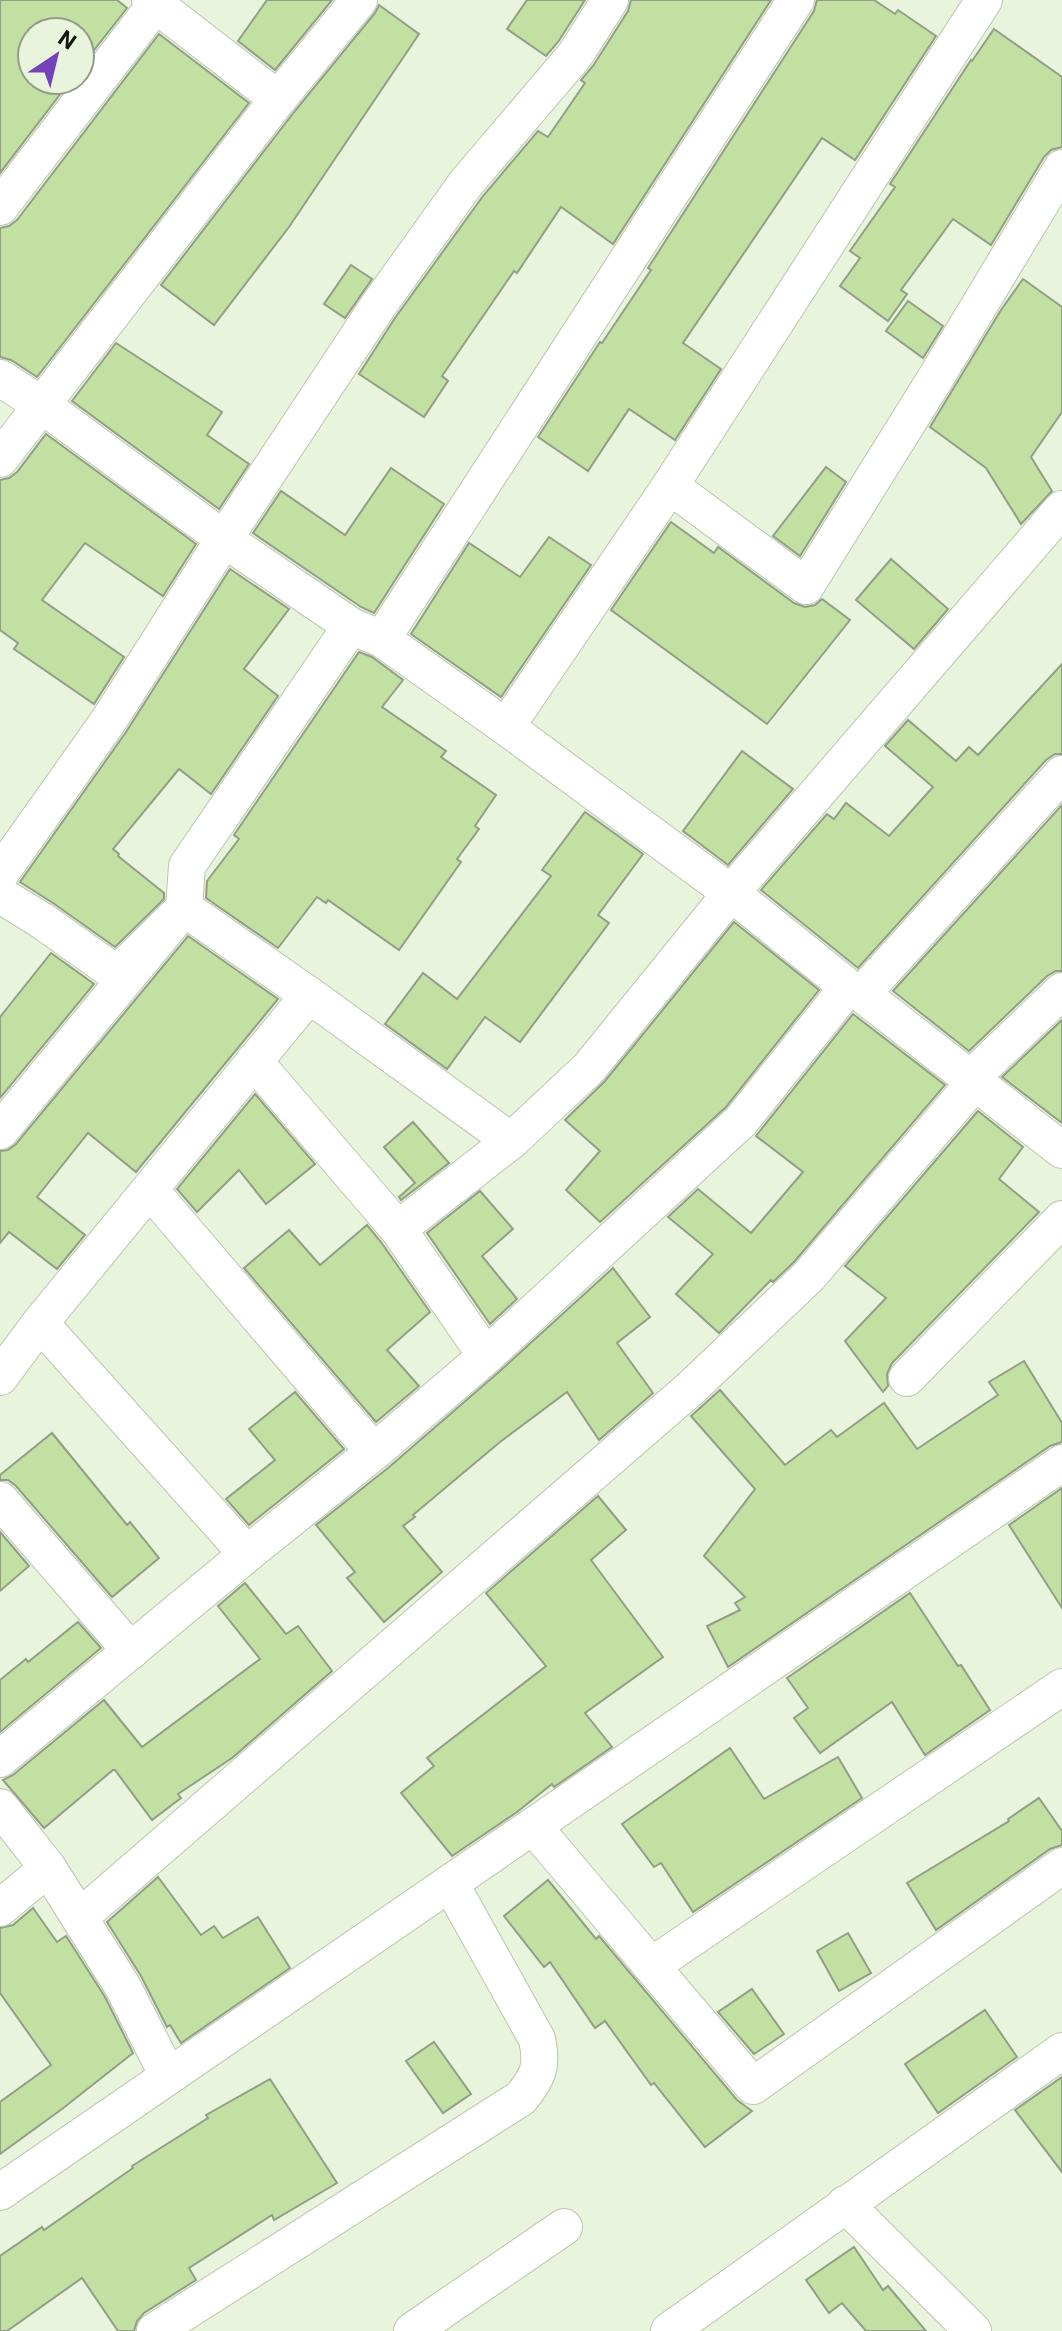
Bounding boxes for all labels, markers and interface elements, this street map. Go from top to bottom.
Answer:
north arrow [16,16,96,96]
text: N [54,25,81,55]

